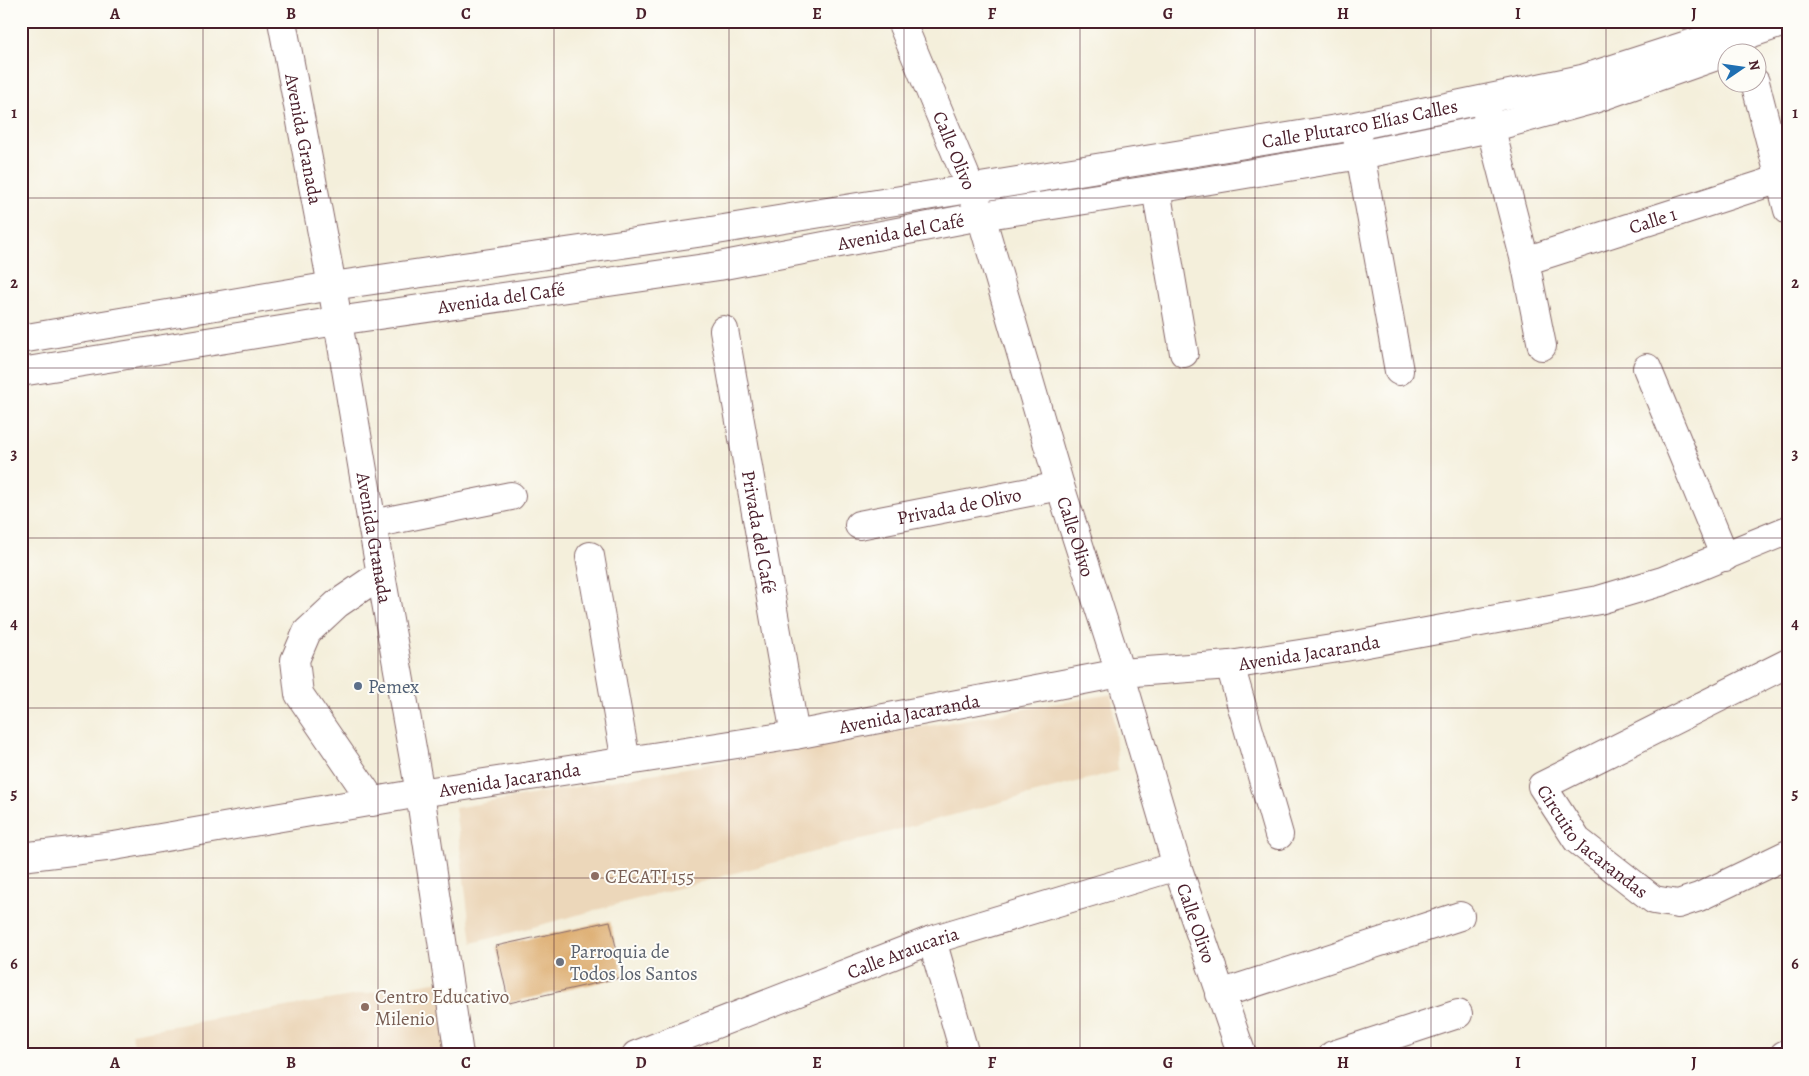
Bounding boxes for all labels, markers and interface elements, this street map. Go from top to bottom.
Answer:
text: A [109,3,121,25]
text: B [286,3,296,25]
text: C [461,3,471,25]
text: D [635,3,647,25]
text: E [812,3,822,25]
text: F [988,3,997,25]
text: G [1163,3,1173,25]
text: H [1337,3,1349,25]
text: I [1515,3,1521,25]
text: J [1691,3,1697,25]
north arrow [1716,42,1766,92]
text: N [1744,58,1765,72]
street label: Avenida Granada [278,71,328,207]
street label: Calle Plutarco Elías Calles [1260,93,1460,155]
text: 1 [11,102,17,124]
text: 1 [1792,102,1798,124]
street label: Calle Olivo [926,107,982,194]
street label: Calle 1 [1626,201,1681,241]
street label: Avenida del Café [834,208,966,257]
text: 2 [10,272,18,294]
text: 2 [1791,272,1799,294]
street label: Avenida del Café [435,276,567,321]
text: 3 [11,443,18,465]
text: 3 [1792,443,1799,465]
street label: Privada del Café [735,468,782,596]
street label: Avenida Granada [349,469,398,606]
street label: Privada de Olivo [895,482,1024,531]
street label: Calle Olivo [1050,493,1100,580]
text: 4 [10,613,18,635]
text: 4 [1791,613,1799,635]
street label: Avenida Jacaranda [1236,629,1382,678]
place label: Pemex [368,674,419,700]
marker: Pemex [352,680,364,692]
street label: Avenida Jacaranda [836,688,982,741]
street label: Avenida Jacaranda [436,756,583,804]
street label: Circuito Jacarandas [1530,780,1653,905]
text: 5 [11,783,18,805]
text: 5 [1792,783,1799,805]
place label: CECATI 155 [605,864,694,890]
marker: CECATI 155 [589,870,601,882]
street label: Calle Olivo [1170,880,1221,967]
street label: Calle Araucaria [843,921,962,986]
place label: Parroquia de Todos los Santos [570,939,698,987]
text: 6 [10,953,18,975]
text: 6 [1791,953,1799,975]
marker: Parroquia de Todos los Santos [554,956,566,968]
place label: Centro Educativo Milenio [375,984,509,1032]
marker: Centro Educativo Milenio [359,1001,371,1013]
text: A [109,1052,121,1074]
text: B [286,1052,296,1074]
text: C [461,1052,471,1074]
text: D [635,1052,647,1074]
text: E [812,1052,822,1074]
text: F [988,1052,997,1074]
text: G [1163,1052,1173,1074]
text: H [1337,1052,1349,1074]
text: I [1515,1052,1521,1074]
text: J [1691,1052,1697,1074]

